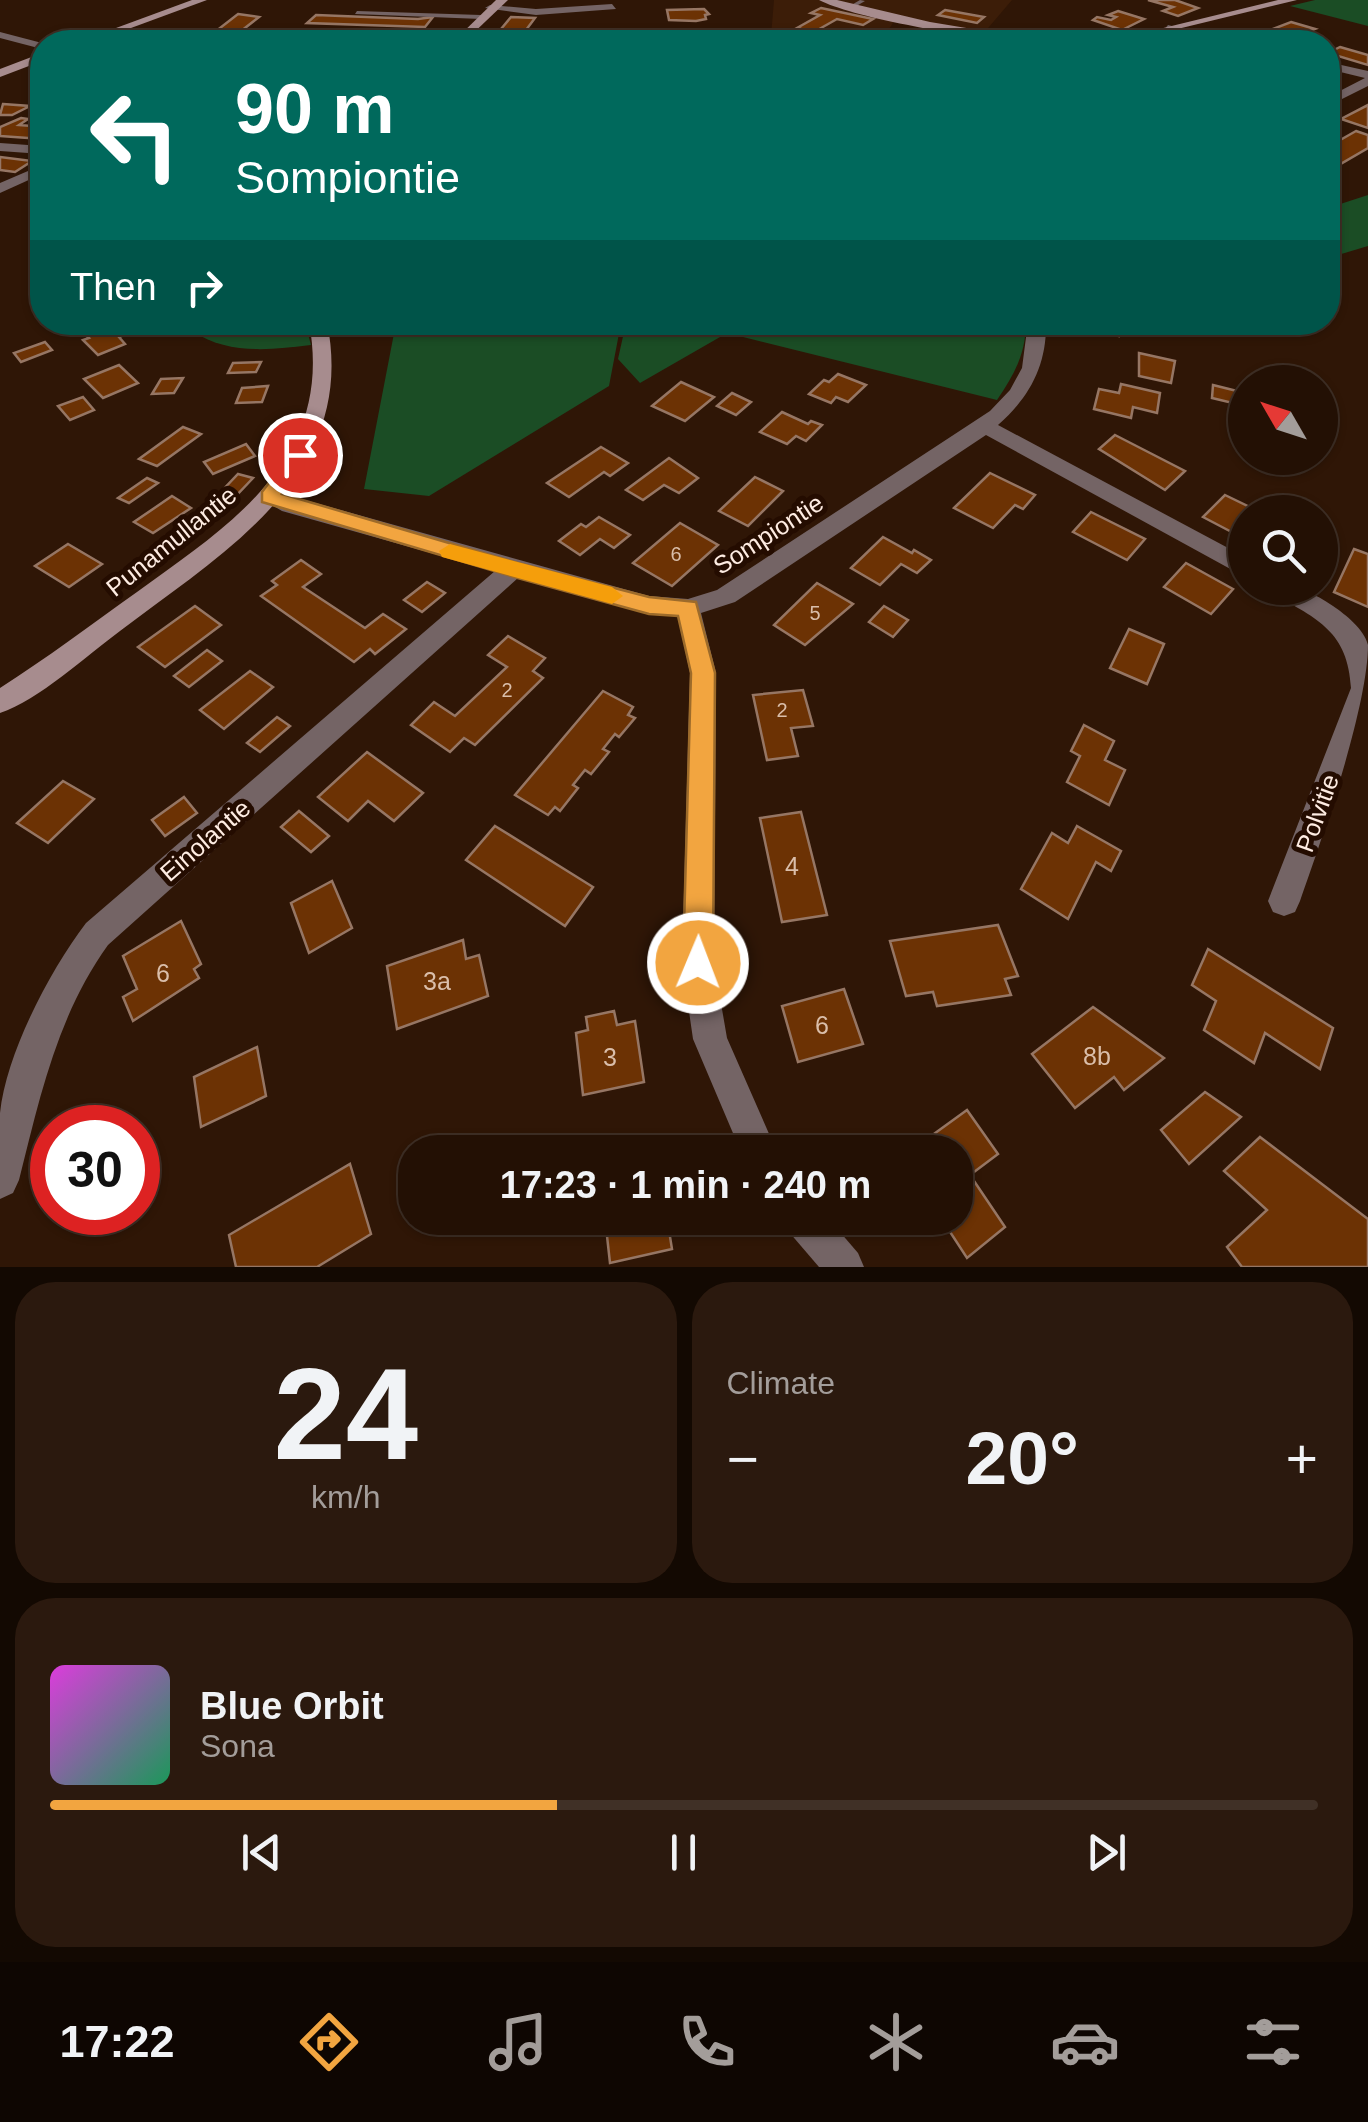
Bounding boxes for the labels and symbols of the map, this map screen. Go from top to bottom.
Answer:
north arrow [1228,365,1338,475]
pin [258,413,343,498]
street label: Punamullantie [101,480,241,602]
street label: Sompiontie [708,488,828,580]
house number: 6 [670,543,682,565]
house number: 5 [809,602,821,624]
house number: 2 [501,679,513,701]
house number: 2 [776,699,788,721]
street label: Polvitie [1290,770,1344,856]
street label: Einolantie [154,793,256,887]
house number: 4 [785,852,799,880]
position arrow [646,911,750,1015]
house number: 6 [156,959,170,987]
house number: 3a [423,967,451,995]
house number: 6 [815,1011,829,1039]
house number: 8b [1083,1042,1111,1070]
house number: 3 [603,1043,617,1071]
speed limit sign: 30 [30,1105,160,1235]

